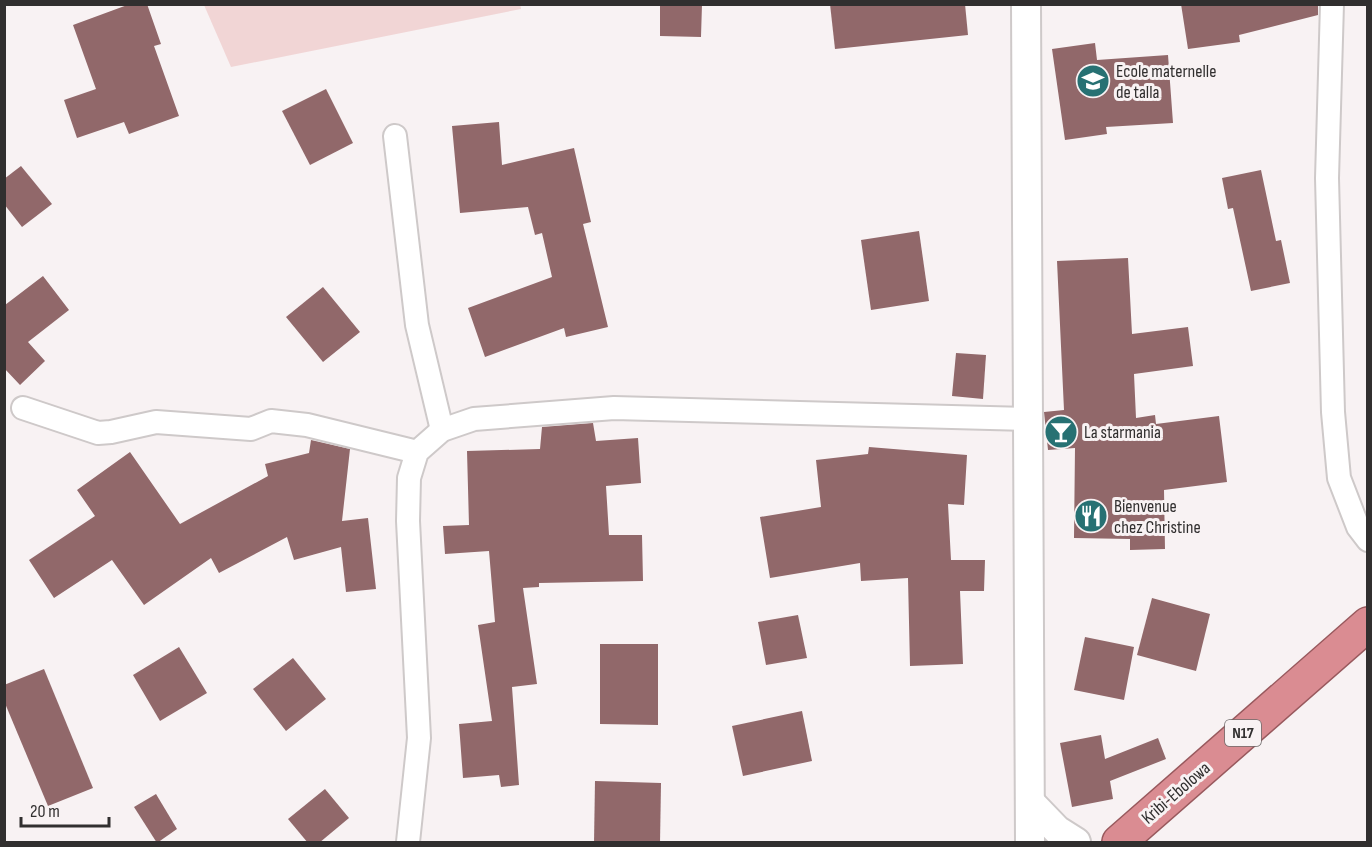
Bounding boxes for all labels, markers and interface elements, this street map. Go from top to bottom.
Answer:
place label: Ecole maternelle de talla [1116,61,1216,103]
school or university icon: Ecole maternelle de talla [1075,63,1111,99]
bar icon: La starmania [1043,414,1079,450]
place label: La starmania [1084,422,1161,443]
place label: Bienvenue chez Christine [1114,496,1201,538]
restaurant icon: Bienvenue chez Christine [1073,498,1109,534]
road number: N17 [1225,720,1261,746]
street label: Kribi-Ebolowa [1137,758,1215,828]
scale bar [21,790,110,828]
text: 20 m [30,801,60,822]

